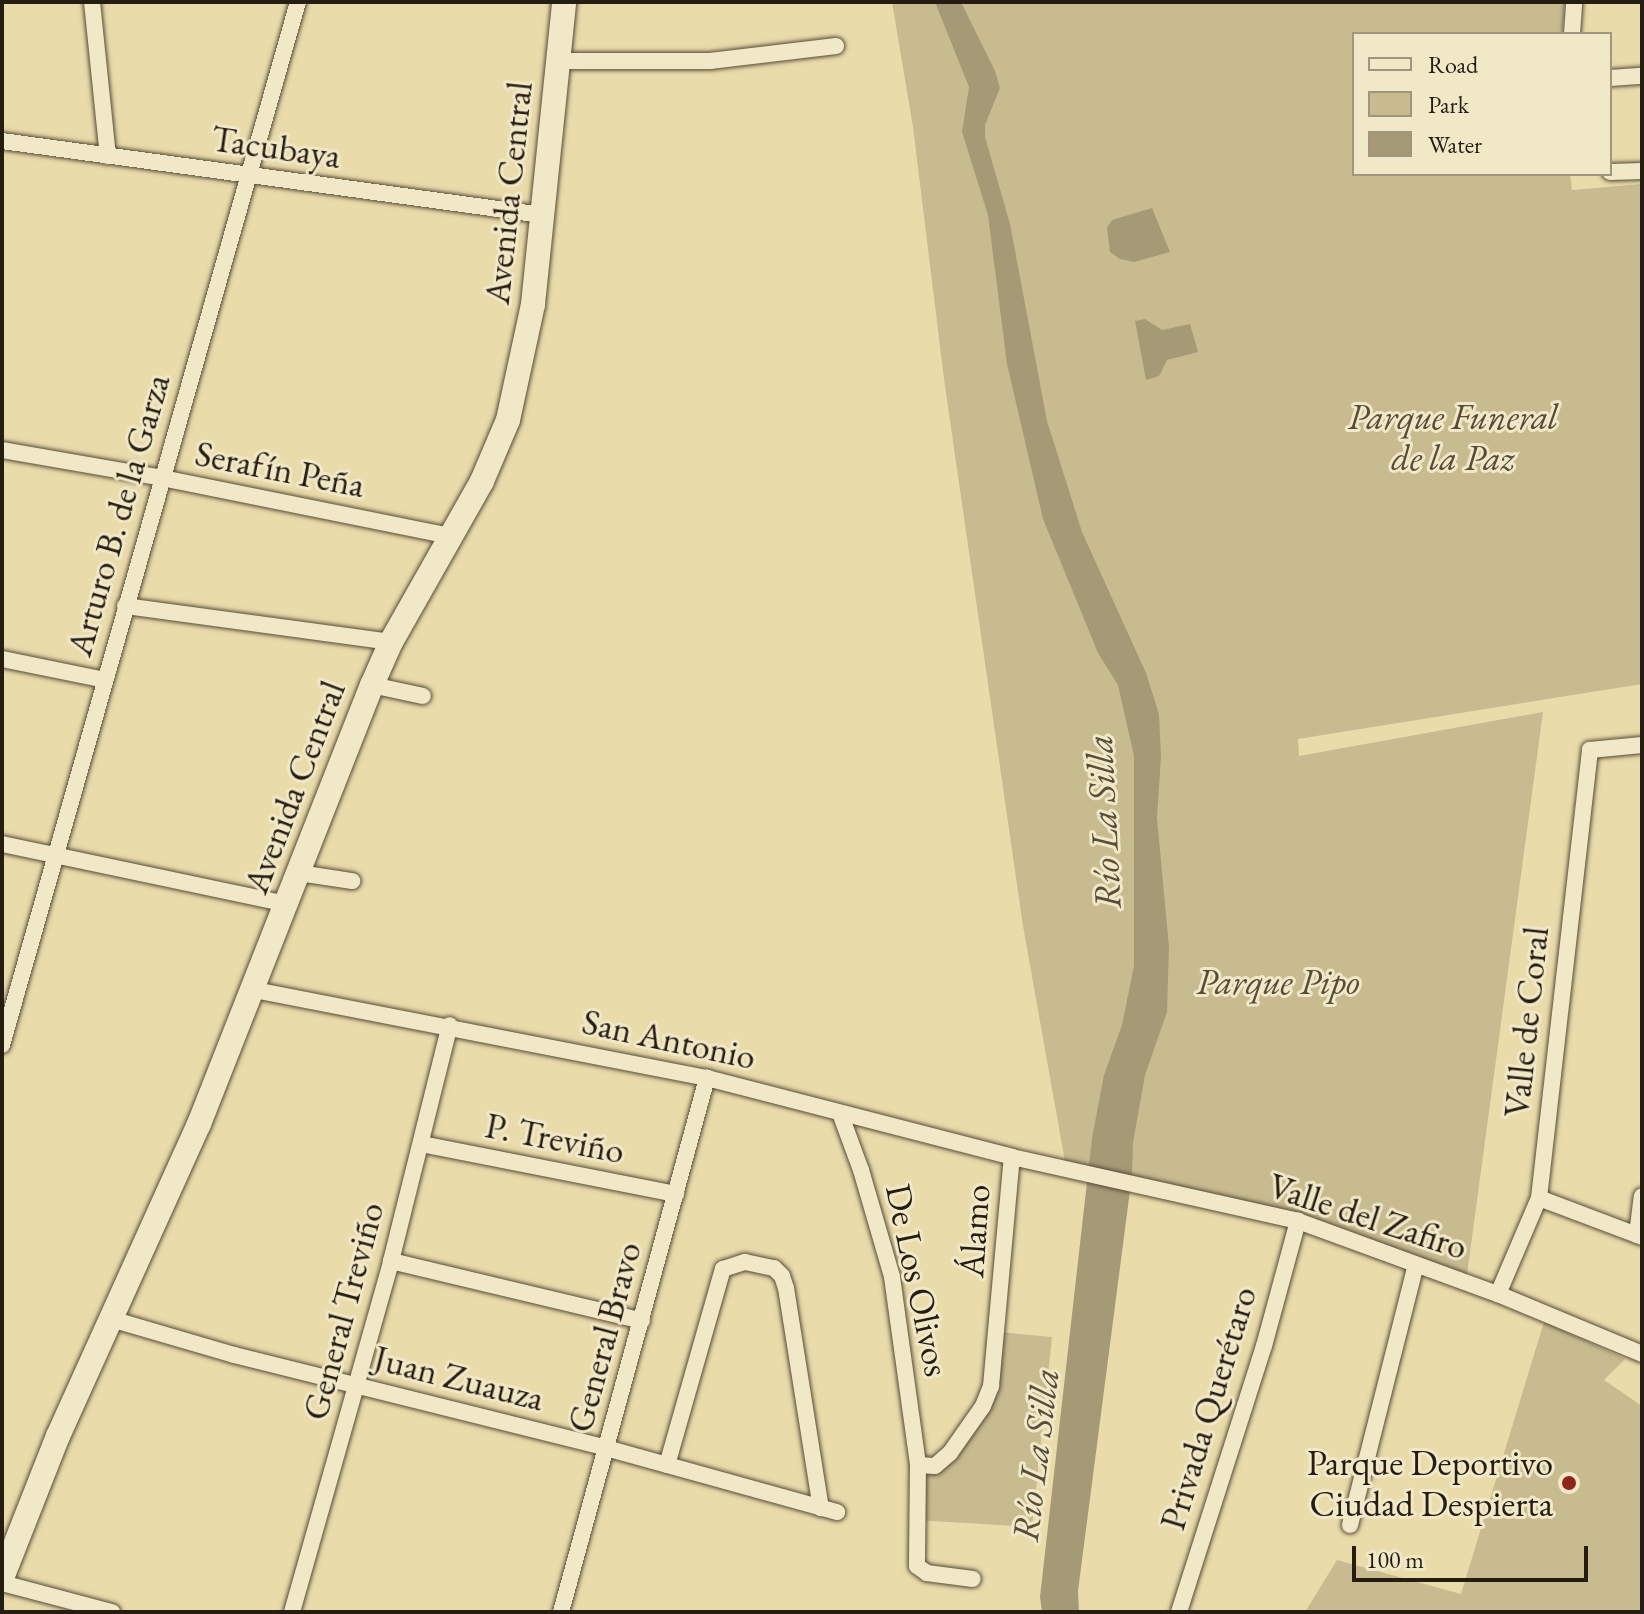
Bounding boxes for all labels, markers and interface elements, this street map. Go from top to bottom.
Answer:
legend [1352,32,1612,176]
text: Road [1428,49,1478,80]
street label: Avenida Central [475,79,541,307]
text: Park [1428,89,1469,120]
street label: Tacubaya [209,117,343,177]
text: Water [1428,129,1482,160]
street label: Arturo B. de la Garza [57,369,179,661]
park label: Parque Funeral de la Paz [1348,394,1558,479]
street label: Serafín Peña [192,431,368,507]
street label: Avenida Central [234,675,354,899]
water label: Río La Silla [1076,734,1130,910]
street label: Valle de Coral [1495,925,1557,1119]
park label: Parque Pipo [1196,960,1360,1004]
street label: San Antonio [578,1000,760,1078]
street label: P. Treviño [482,1103,628,1173]
street label: Valle del Zafiro [1263,1164,1473,1268]
street label: De Los Olivos [877,1180,959,1380]
street label: Álamo [949,1183,999,1279]
street label: General Treviño [293,1197,393,1425]
street label: General Bravo [558,1237,650,1437]
street label: Privada Querétaro [1150,1281,1266,1535]
street label: Juan Zuauza [369,1336,549,1420]
water label: Río La Silla [1002,1365,1068,1545]
place label: Parque Deportivo Ciudad Despierta [1307,1440,1553,1525]
marker: Parque Deportivo Ciudad Despierta [1560,1474,1578,1492]
scale bar [1356,1530,1592,1580]
text: 100 m [1366,1544,1424,1575]

